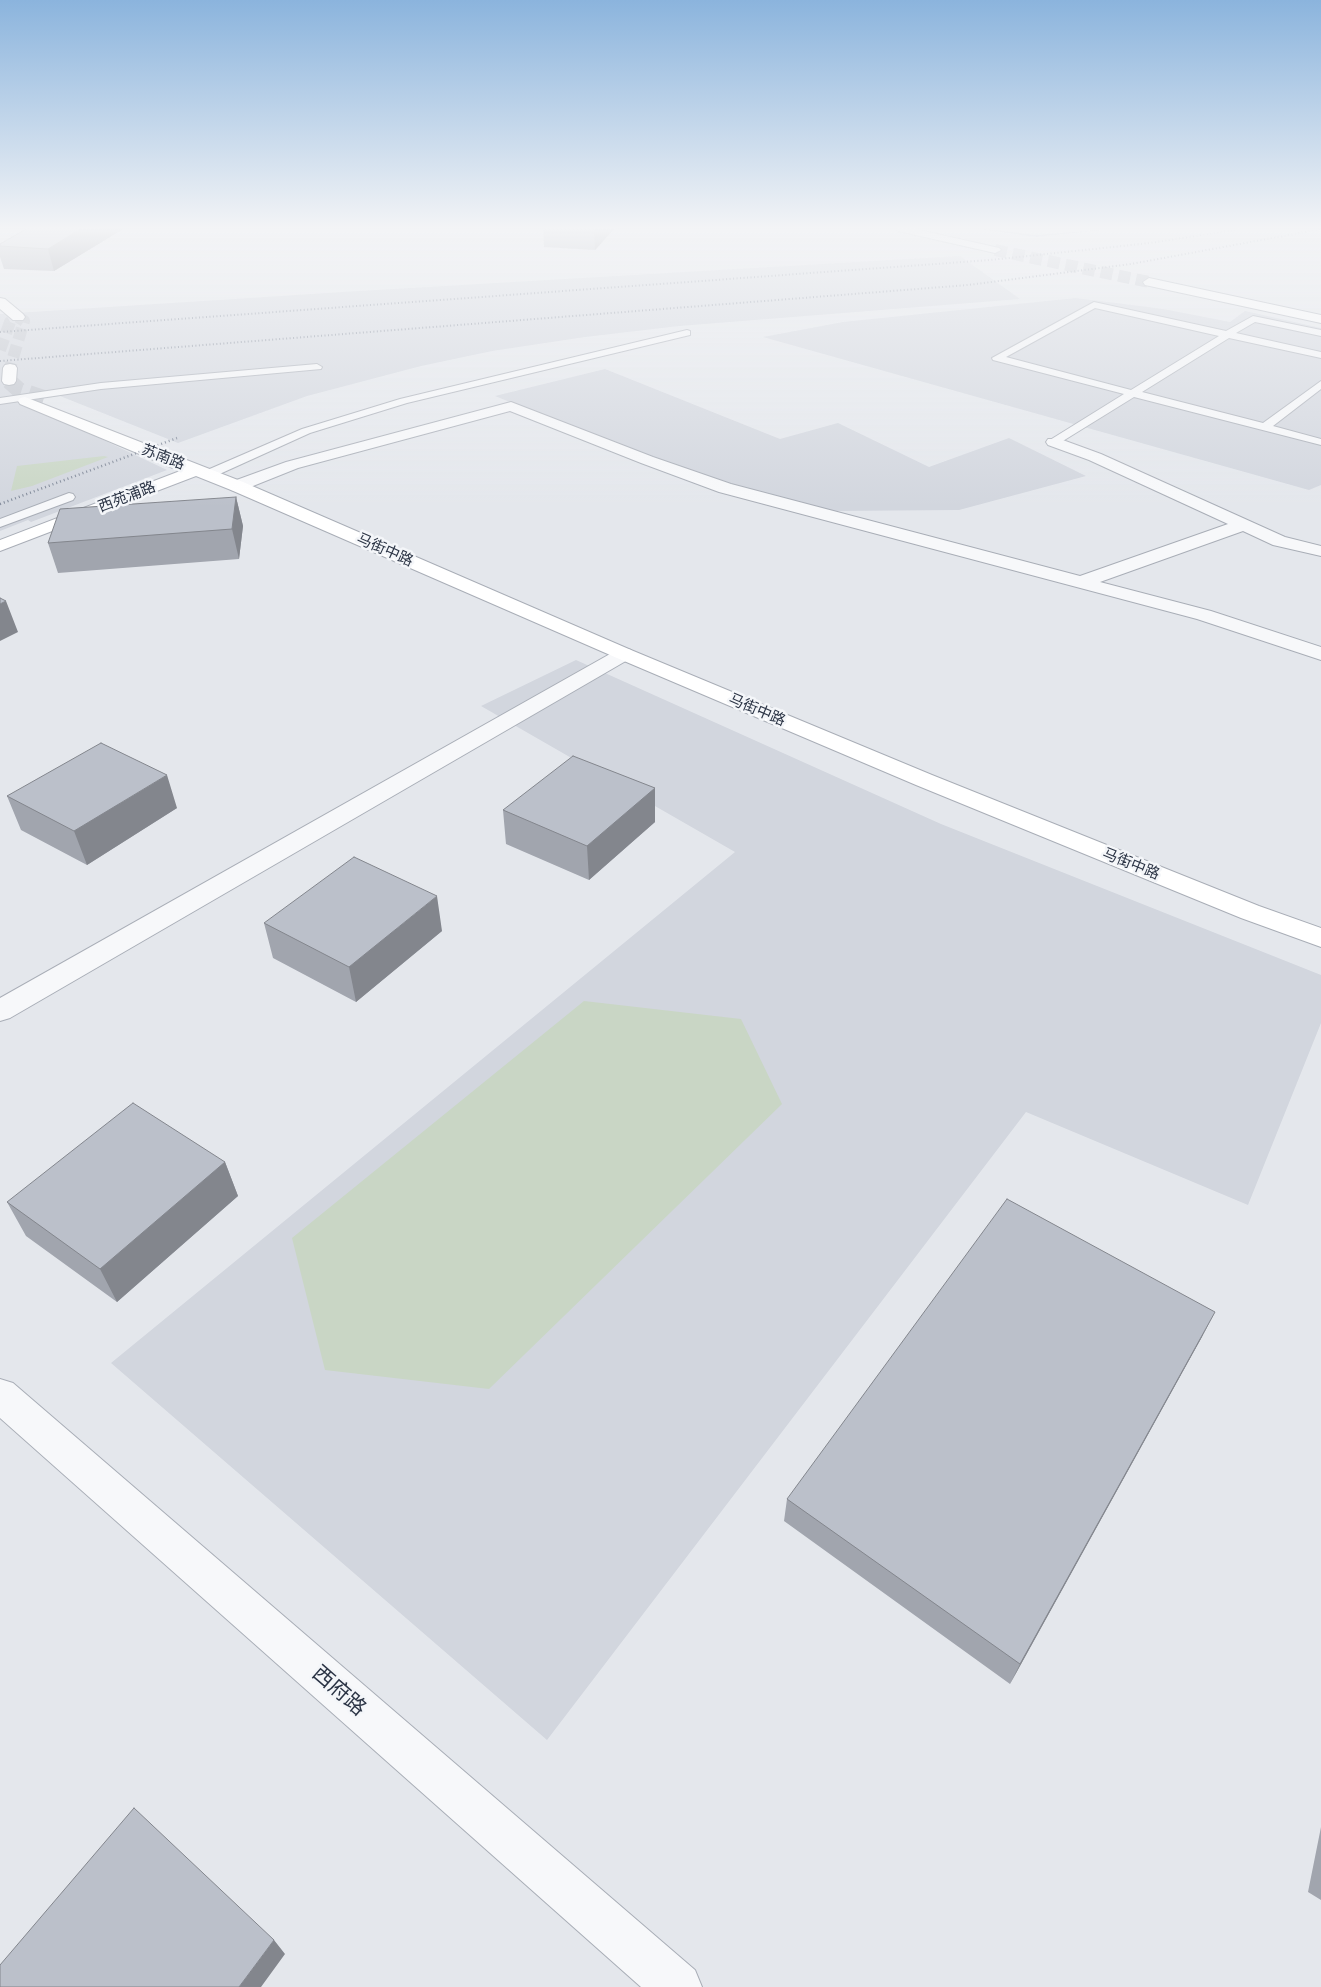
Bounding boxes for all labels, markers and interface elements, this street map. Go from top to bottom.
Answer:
street label: 苏南路 [139,441,187,473]
street label: 西苑浦路 [96,478,158,516]
street label: 马街中路 [354,530,416,570]
street label: 马街中路 [726,690,788,730]
street label: 马街中路 [1100,844,1162,884]
street label: 西府路 [307,1661,371,1721]

